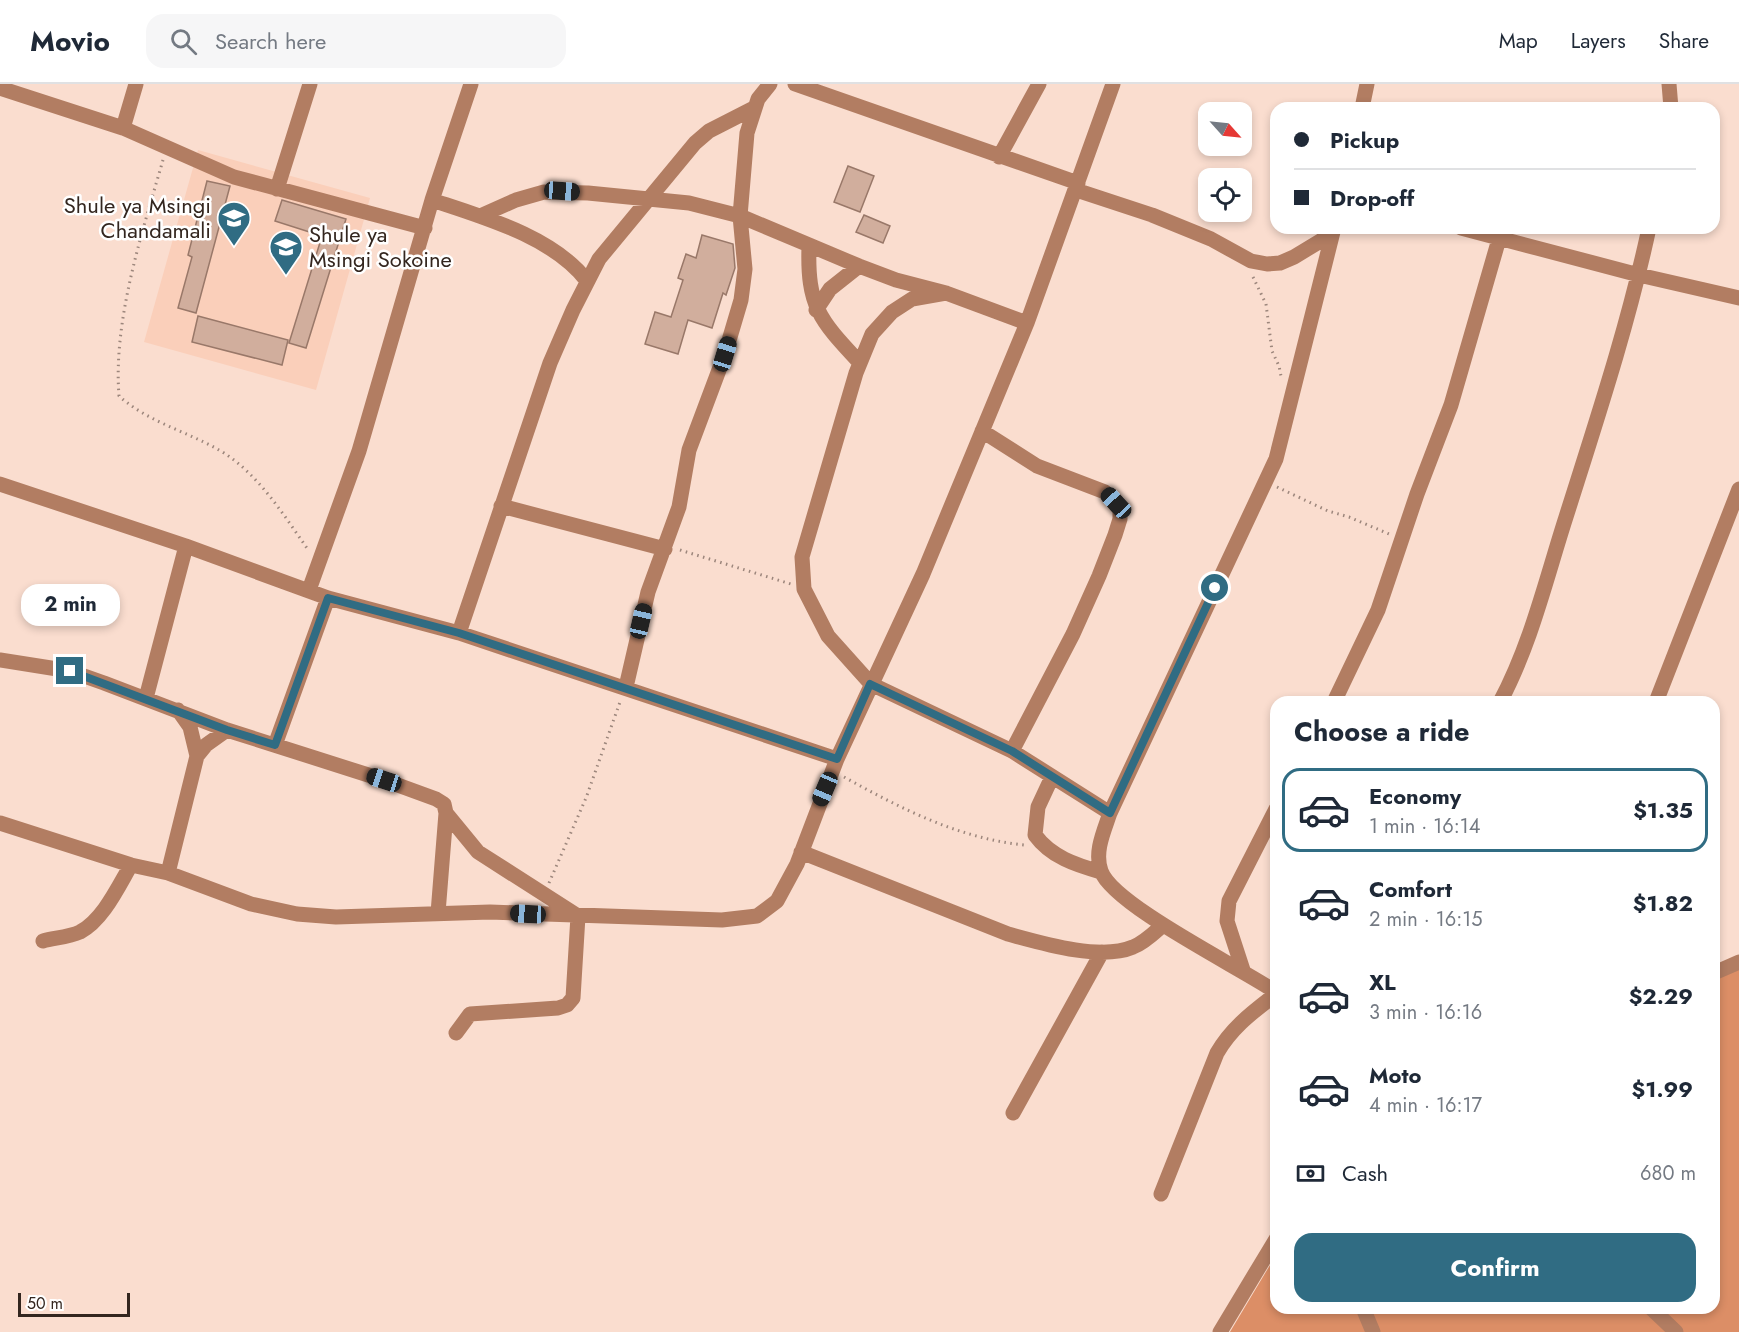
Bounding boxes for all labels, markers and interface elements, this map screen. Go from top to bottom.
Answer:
search box [146,14,566,68]
text: Movio [30,21,110,62]
icon: search [167,25,200,58]
text: Search here [215,25,326,57]
text: Map [1499,26,1538,56]
text: Layers [1571,26,1626,56]
text: Share [1659,26,1709,56]
north arrow [1198,102,1252,156]
map controls [1198,102,1252,222]
text: Pickup [1330,124,1399,156]
button: locate [1198,168,1252,222]
car [543,181,581,201]
text: Drop-off [1330,182,1414,214]
place label: Shule ya Msingi Chandamali [64,189,211,246]
school or university icon: Shule ya Msingi Chandamali [216,200,252,247]
place label: Shule ya Msingi Sokoine [309,218,452,275]
school or university icon: Shule ya Msingi Sokoine [268,229,304,276]
car [711,334,739,374]
car [1097,484,1135,522]
route start [1201,574,1228,601]
callout: 2 min [20,584,119,626]
text: 2 min [44,590,97,619]
car [628,601,654,641]
route end [56,657,83,684]
text: Choose a ride [1294,712,1469,751]
car [364,766,404,794]
car [810,769,840,809]
text: Economy [1369,780,1461,812]
icon: car [1297,783,1351,837]
text: $1.35 [1633,794,1693,826]
text: 1 min · 16:14 [1369,812,1480,841]
text: Comfort [1369,873,1452,905]
icon: car [1297,876,1351,930]
text: $1.82 [1633,887,1693,919]
car [510,904,546,924]
text: 2 min · 16:15 [1369,905,1482,934]
text: XL [1369,966,1396,998]
icon: car [1297,969,1351,1023]
text: $2.29 [1629,980,1693,1012]
text: 3 min · 16:16 [1369,998,1482,1027]
text: Moto [1369,1059,1422,1091]
icon: car [1297,1062,1351,1116]
text: $1.99 [1632,1073,1693,1105]
text: 4 min · 16:17 [1369,1091,1482,1120]
icon: cash [1294,1157,1327,1190]
text: Cash [1342,1157,1388,1189]
text: 680 m [1640,1159,1696,1188]
button: Confirm [1294,1233,1696,1302]
scale bar [18,1290,130,1318]
text: 50 m [27,1292,63,1315]

